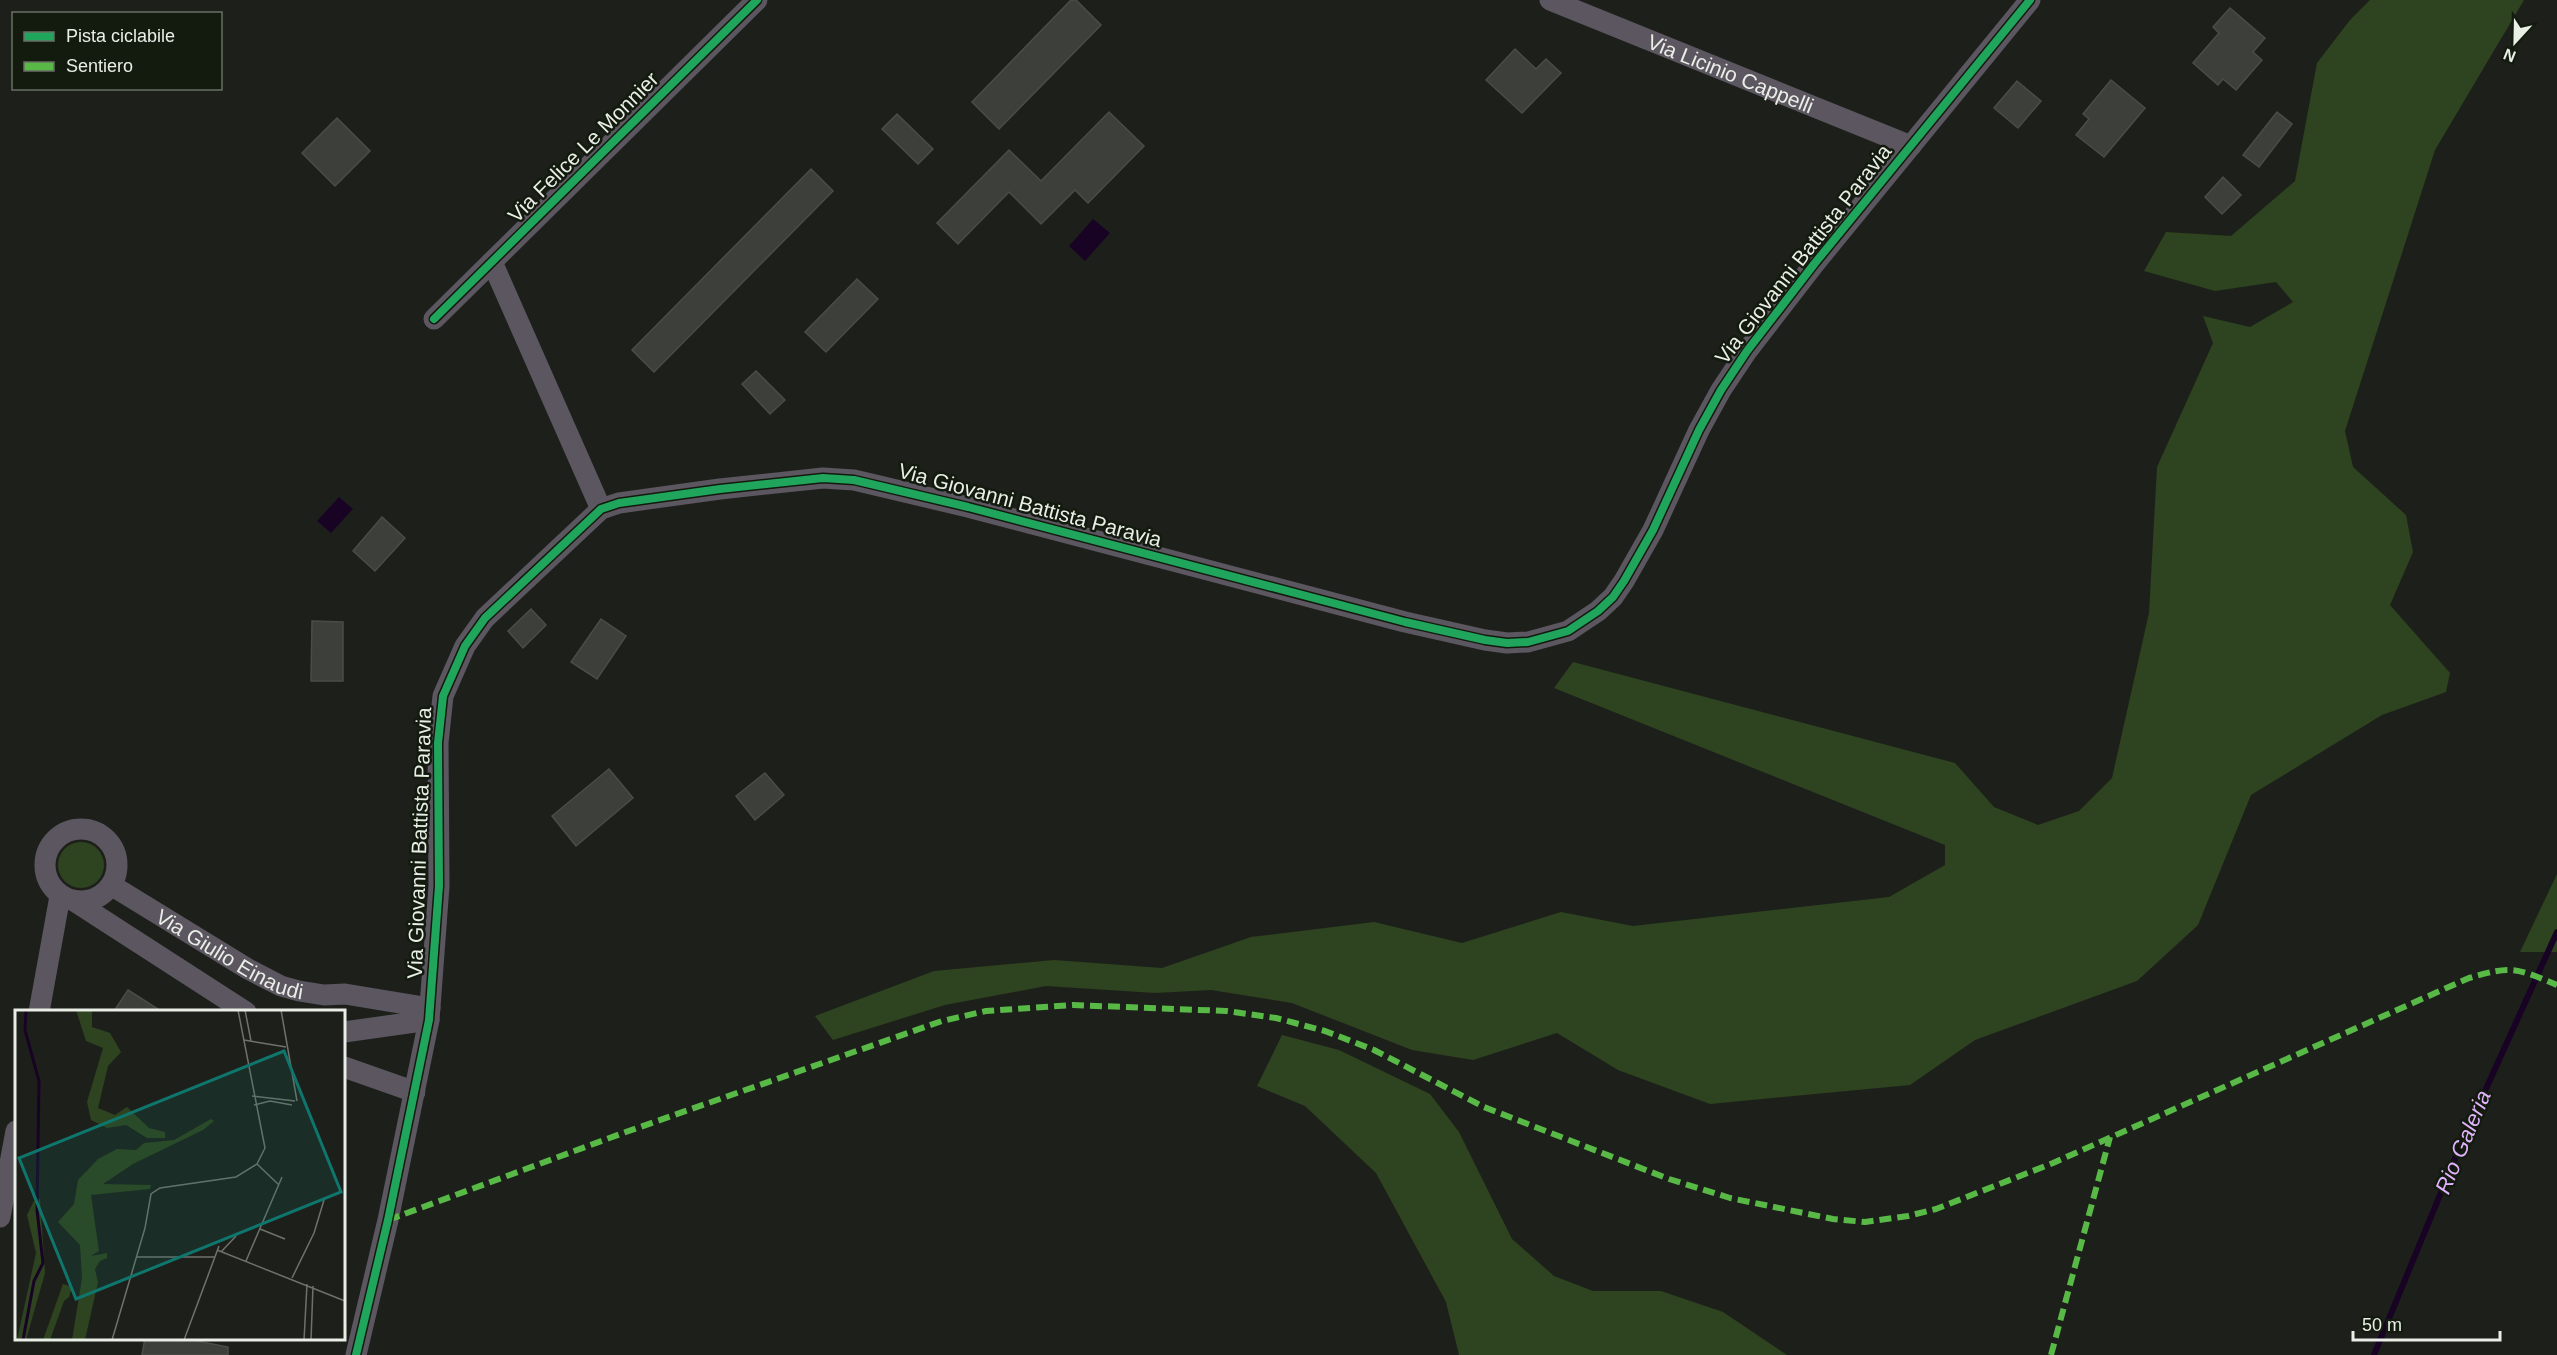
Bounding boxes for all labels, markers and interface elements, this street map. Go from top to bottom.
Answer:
legend [12,12,222,90]
north arrow [2485,12,2545,72]
text: Pista ciclabile [66,26,175,46]
street label: Via Licinio Cappelli [1644,29,1817,117]
text: N [2501,45,2518,65]
text: Sentiero [66,56,133,76]
street label: Via Felice Le Monnier [503,67,663,227]
street label: Via Giovanni Battista Paravia [1710,140,1896,368]
street label: Via Giovanni Battista Paravia [896,459,1164,551]
street label: Via Giovanni Battista Paravia [403,707,435,979]
street label: Via Giulio Einaudi [152,904,305,1003]
inset map [15,1010,345,1340]
water label: Rio Galeria [2430,1086,2496,1198]
scale bar [2353,1304,2500,1342]
text: 50 m [2362,1315,2402,1335]

